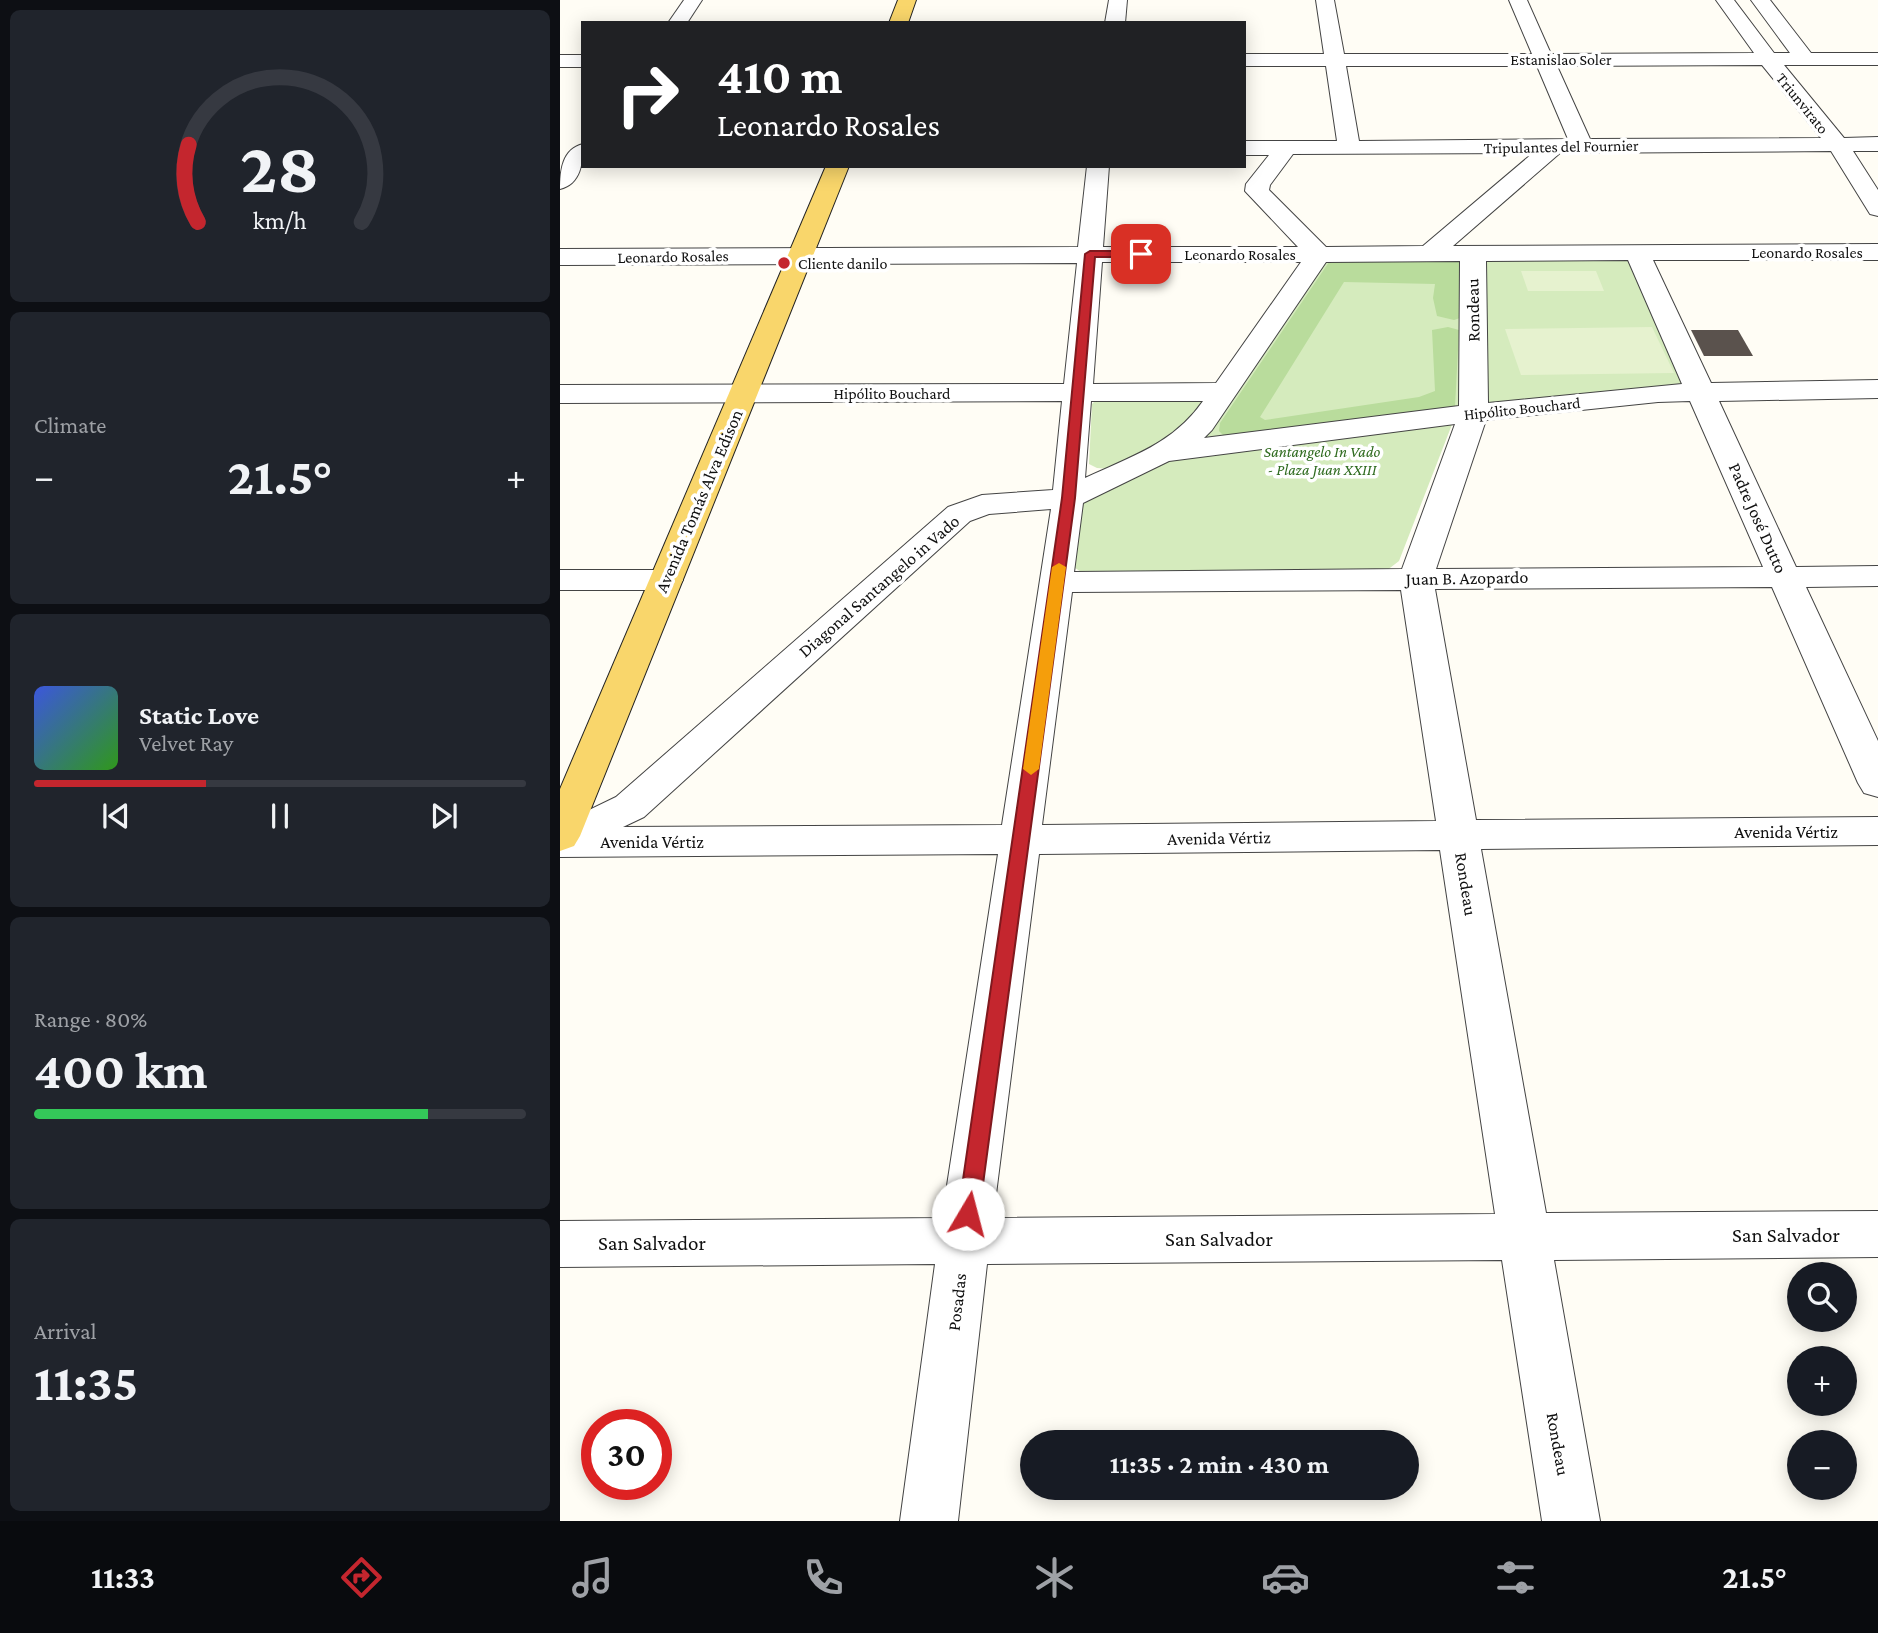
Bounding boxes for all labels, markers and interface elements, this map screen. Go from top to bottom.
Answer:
icon: right [602,49,693,140]
text: 410 m [717,49,842,104]
street label: Estanislao Soler [1510,51,1612,68]
street label: Triunvirato [1773,70,1832,137]
text: Leonardo Rosales [717,107,940,143]
text: 28 [240,127,320,208]
street label: Tripulantes del Fournier [1483,137,1639,157]
text: km/h [253,207,307,234]
pin [1111,224,1171,284]
icon: arrive [1122,235,1160,273]
street label: Leonardo Rosales [1751,244,1863,261]
street label: Leonardo Rosales [1184,246,1296,263]
street label: Leonardo Rosales [617,247,729,266]
marker: Cliente danilo [776,255,792,271]
place label: Cliente danilo [798,255,887,272]
street label: Rondeau [1462,278,1484,342]
street label: Hipólito Bouchard [833,385,951,403]
street label: Hipólito Bouchard [1463,394,1582,424]
street label: Avenida Tomás Alva Edison [651,406,747,596]
text: Climate [34,412,106,438]
park label: Santangelo In Vado - Plaza Juan XXIII [1264,443,1380,479]
text: 21.5° [228,447,333,505]
text: − [34,455,54,497]
text: + [506,455,526,497]
street label: Padre José Dutto [1725,460,1791,576]
street label: Diagonal Santangelo in Vado [795,511,964,661]
street label: Juan B. Azopardo [1404,567,1529,589]
text: Static Love [139,701,259,730]
text: Velvet Ray [139,730,233,756]
icon: previous [97,797,135,835]
icon: pause [261,797,299,835]
icon: next [425,797,463,835]
street label: Avenida Vértiz [1734,822,1838,842]
street label: Avenida Vértiz [1167,827,1271,849]
street label: Avenida Vértiz [600,832,704,852]
street label: Rondeau [1451,851,1481,917]
text: Range · 80% [34,1006,147,1032]
text: 400 km [34,1041,207,1099]
position arrow [931,1177,1005,1251]
street label: San Salvador [1732,1223,1841,1247]
street label: San Salvador [1165,1227,1274,1251]
street label: San Salvador [598,1231,707,1255]
map controls [1787,1262,1857,1500]
button: search [1787,1262,1857,1332]
street label: Posadas [944,1272,970,1332]
text: Arrival [34,1318,97,1344]
button: + [1787,1346,1857,1416]
text: 11:35 [34,1353,138,1411]
speed limit sign: 30 [581,1409,672,1500]
street label: Rondeau [1543,1411,1573,1478]
button: − [1787,1430,1857,1500]
text: 11:35 · 2 min · 430 m [1110,1450,1329,1479]
icon: directions [337,1553,386,1602]
icon: music [568,1553,617,1602]
icon: phone [799,1553,848,1602]
icon: climate [1030,1553,1079,1602]
icon: car [1261,1553,1310,1602]
icon: filters [1491,1553,1540,1602]
text: 11:33 [91,1559,155,1595]
text: 21.5° [1722,1559,1787,1595]

